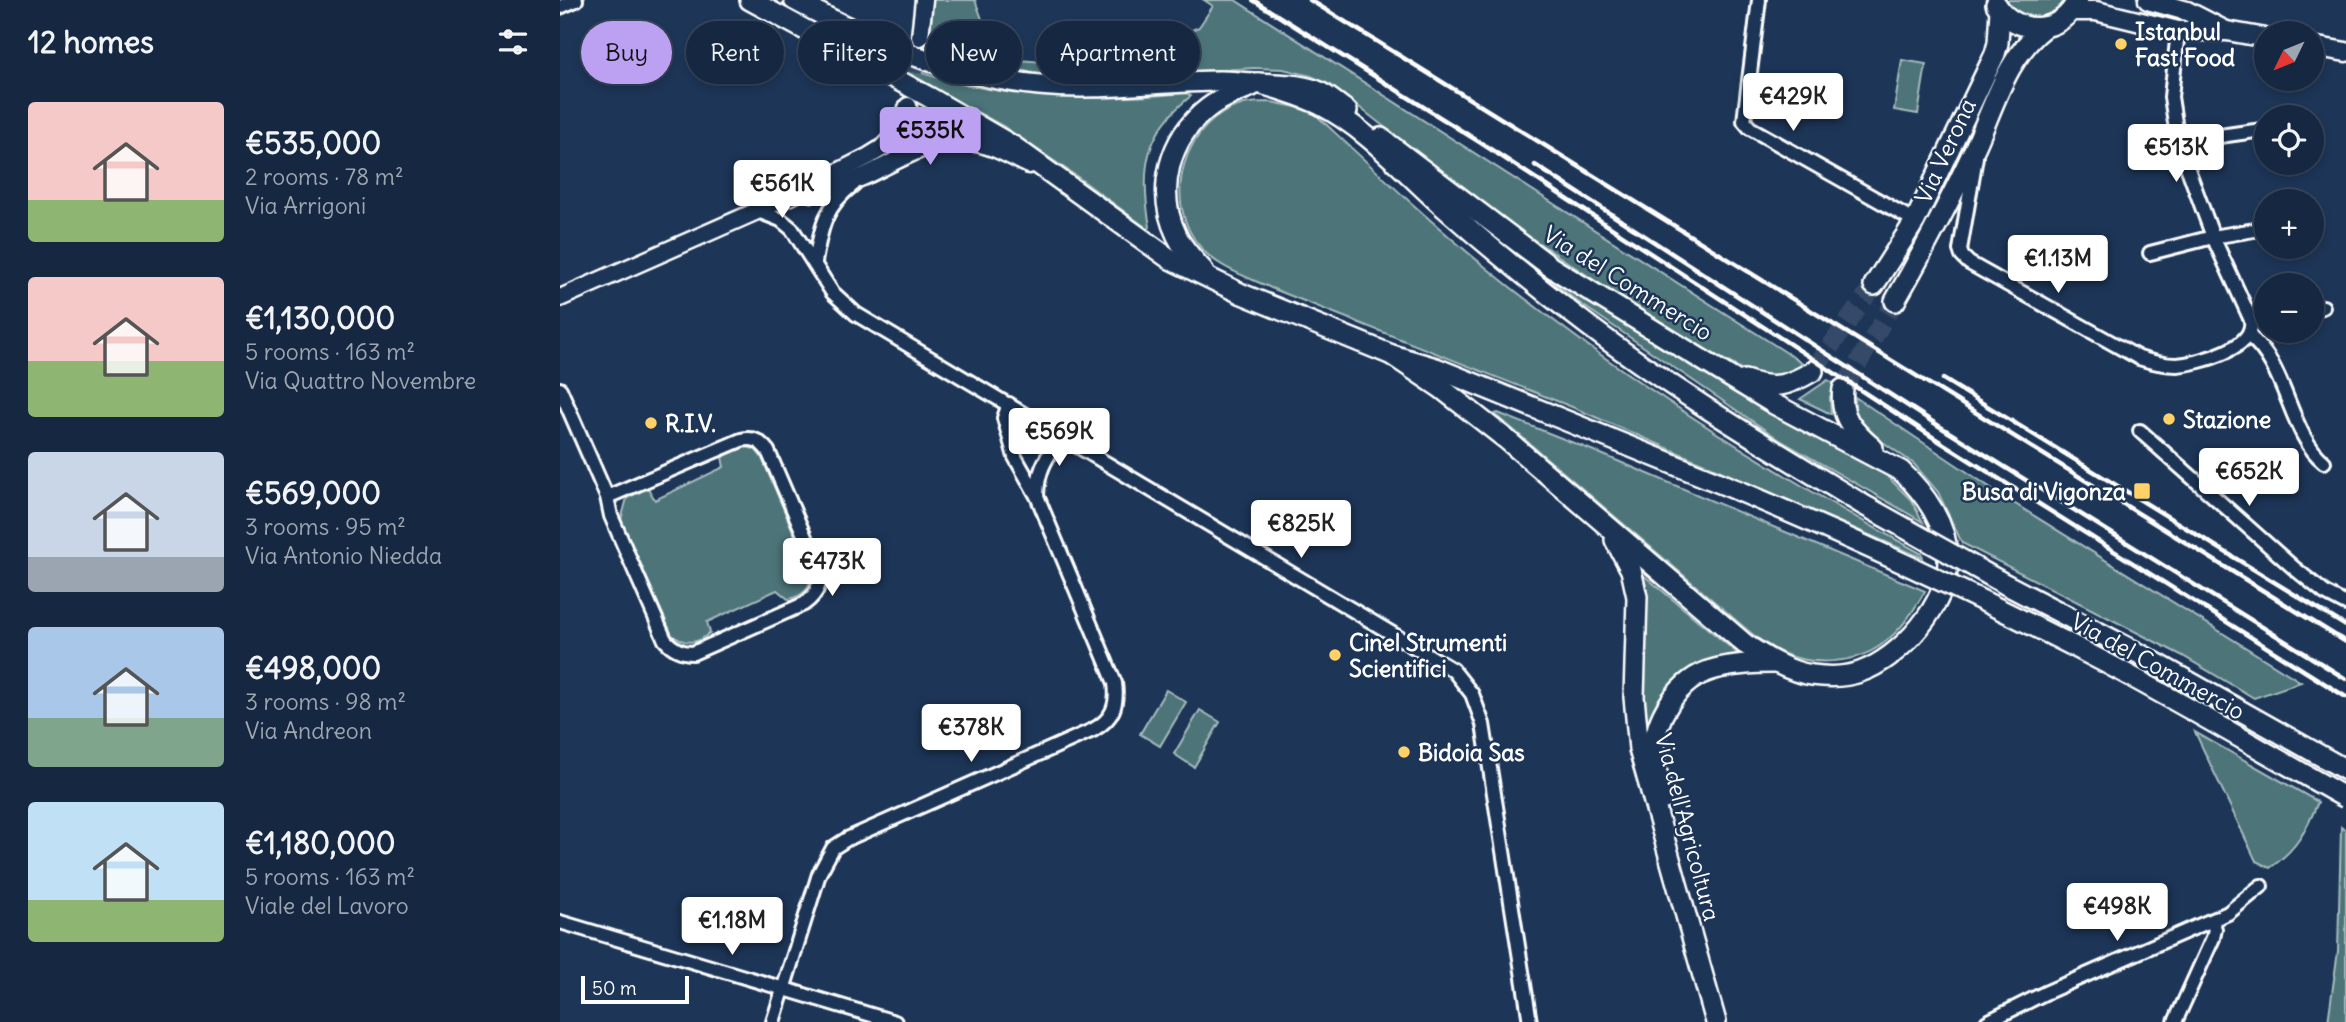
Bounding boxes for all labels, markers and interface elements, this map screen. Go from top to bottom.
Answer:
place label: Istanbul Fast Food [2135,17,2236,72]
chip: Buy [581,21,672,84]
chip: Rent [686,21,784,84]
chip: Filters [798,21,912,84]
chip: New [926,21,1022,84]
chip: Apartment [1036,21,1200,84]
north arrow [2254,21,2324,91]
map controls [2254,21,2324,343]
text: 12 homes [28,23,154,61]
icon: filters [494,23,532,61]
marker: Istanbul Fast Food [2113,36,2129,52]
pin: €429K [1744,74,1842,133]
text: €429K [1759,81,1827,110]
street label: Via Verona [1908,94,1982,208]
button: locate [2254,105,2324,175]
pin: €535K [881,108,979,167]
text: €535K [896,115,964,144]
text: €535,000 [245,124,381,162]
pin: €513K [2127,124,2225,184]
icon: home [84,130,168,214]
text: €513K [2144,132,2208,161]
pin: €561K [733,160,831,220]
text: 2 rooms · 78 m² [245,162,404,191]
text: €561K [750,168,814,197]
button: + [2254,189,2324,259]
text: Via Arrigoni [245,191,366,220]
street label: Via del Commercio [1538,219,1718,347]
pin: €1.13M [2001,236,2115,295]
text: €1.13M [2024,243,2092,272]
button: − [2254,273,2324,343]
text: €1,130,000 [245,299,395,337]
icon: home [84,305,168,389]
text: 5 rooms · 163 m² [245,337,415,366]
text: Via Quattro Novembre [245,366,476,395]
place label: Stazione [2183,405,2271,434]
pin: €569K [1010,408,1108,468]
place label: R.I.V. [665,409,716,438]
marker: Stazione [2161,411,2177,427]
marker: R.I.V. [643,415,659,431]
text: €569K [1025,416,1093,445]
pin: €652K [2200,448,2298,508]
text: €652K [2215,456,2283,485]
text: €569,000 [245,474,381,512]
place label: Busa di Vigonza [1962,477,2126,506]
icon: home [84,480,168,564]
marker: Busa di Vigonza [2132,481,2152,501]
pin: €825K [1252,500,1350,560]
text: €825K [1267,508,1335,537]
text: 3 rooms · 95 m² [245,512,406,541]
pin: €473K [783,538,881,598]
text: Via Antonio Niedda [245,541,442,570]
text: €473K [799,546,865,575]
street label: Via del Commercio [2066,606,2250,726]
place label: Cinel Strumenti Scientifici [1349,628,1507,683]
marker: Cinel Strumenti Scientifici [1327,647,1343,663]
text: €498,000 [245,649,381,687]
icon: home [84,655,168,739]
text: 3 rooms · 98 m² [245,687,406,716]
pin: €378K [922,704,1020,764]
text: €378K [938,712,1004,741]
text: Via Andreon [245,716,372,745]
street label: Via dell'Agricoltura [1649,730,1727,924]
place label: Bidoia Sas [1418,738,1525,767]
marker: Bidoia Sas [1396,744,1412,760]
text: €1,180,000 [245,824,395,862]
icon: home [84,830,168,914]
text: 5 rooms · 163 m² [245,862,415,891]
pin: €498K [2068,884,2166,943]
text: Viale del Lavoro [245,891,409,920]
text: €498K [2083,891,2151,920]
pin: €1.18M [675,898,789,957]
text: €1.18M [698,905,766,934]
scale bar [581,973,690,1005]
text: 50 m [592,976,637,1000]

